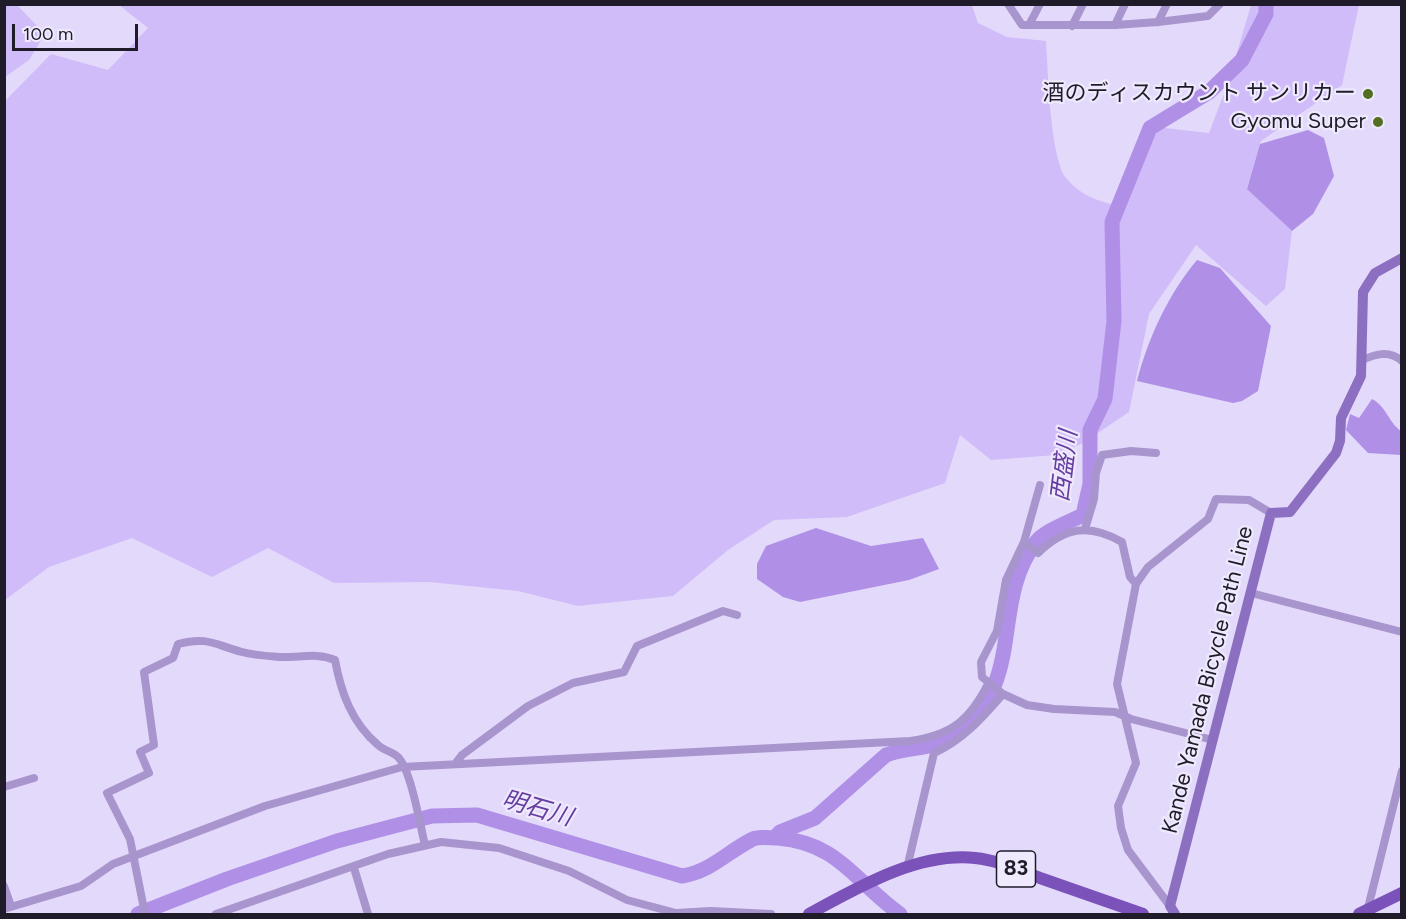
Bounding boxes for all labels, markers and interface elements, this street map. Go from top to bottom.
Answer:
scale bar [15,12,141,50]
text: 100 m [23,23,73,45]
place label: 酒のディスカウント サンリカー [1043,81,1356,107]
marker: 酒のディスカウント サンリカー [1361,87,1375,101]
place label: Gyomu Super [1231,109,1366,135]
marker: Gyomu Super [1371,115,1385,129]
water label: 西盛川 [1046,429,1084,503]
street label: Kande Yamada Bicycle Path Line [1157,523,1259,837]
water label: 明石川 [498,785,576,833]
road number: 83 [996,851,1036,887]

